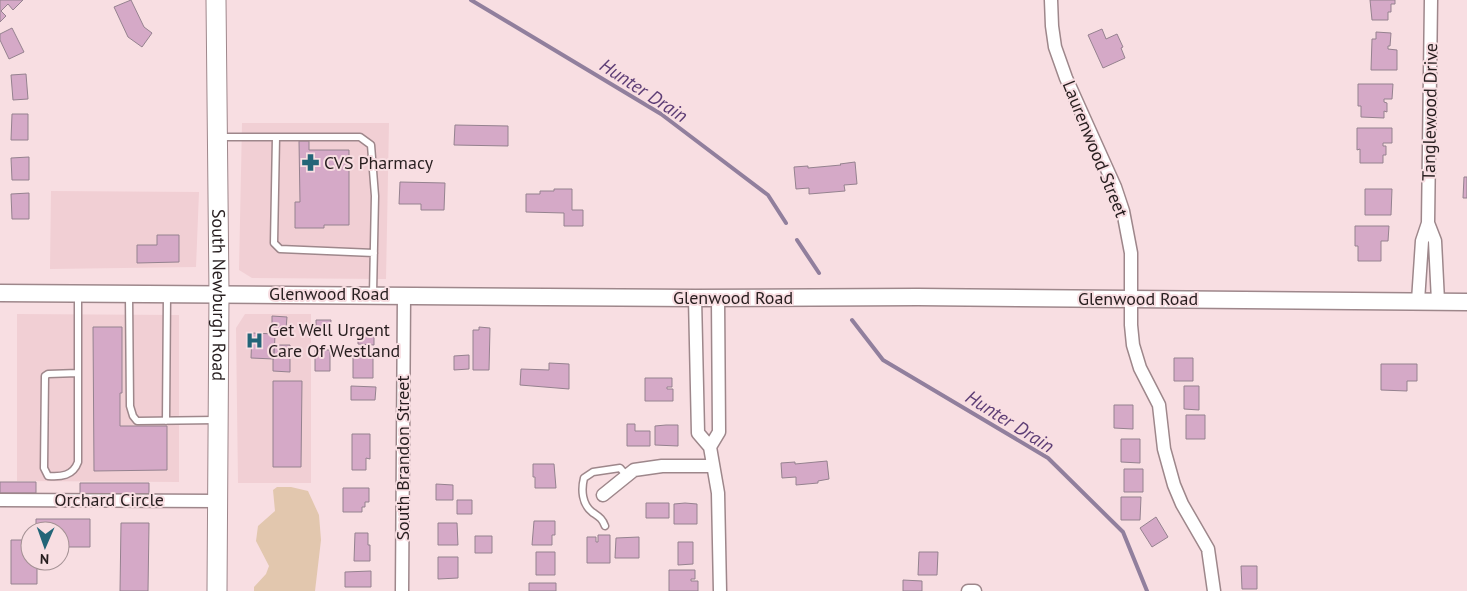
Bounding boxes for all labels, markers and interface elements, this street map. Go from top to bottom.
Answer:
street label: Tanglewood Drive [1417,43,1442,181]
water label: Hunter Drain [596,53,693,127]
street label: Laurenwood Street [1058,77,1133,221]
place label: CVS Pharmacy [324,151,434,174]
pharmacy icon: CVS Pharmacy [300,153,320,173]
street label: South Newburgh Road [207,209,231,381]
street label: Glenwood Road [269,282,389,305]
street label: Glenwood Road [673,286,793,309]
street label: Glenwood Road [1078,287,1198,310]
place label: Get Well Urgent Care Of Westland [268,318,400,362]
hospital icon: Get Well Urgent Care Of Westland [244,330,264,350]
street label: South Brandon Street [391,375,414,541]
water label: Hunter Drain [961,384,1059,458]
street label: Orchard Circle [54,488,164,511]
north arrow [20,521,70,571]
text: N [40,550,49,568]

